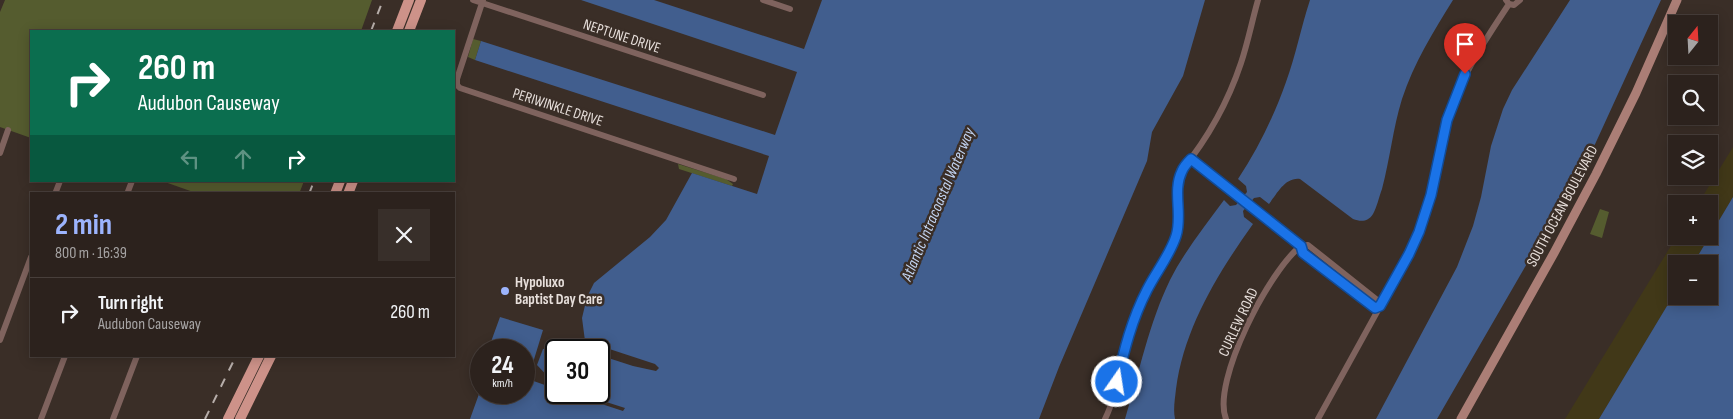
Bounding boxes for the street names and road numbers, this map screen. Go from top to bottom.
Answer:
street label: NEPTUNE DRIVE [581,15,663,58]
street label: PERIWINKLE DRIVE [510,84,605,131]
street label: SOUTH OCEAN BOULEVARD [1522,142,1602,270]
street label: CURLEW ROAD [1214,285,1263,360]

